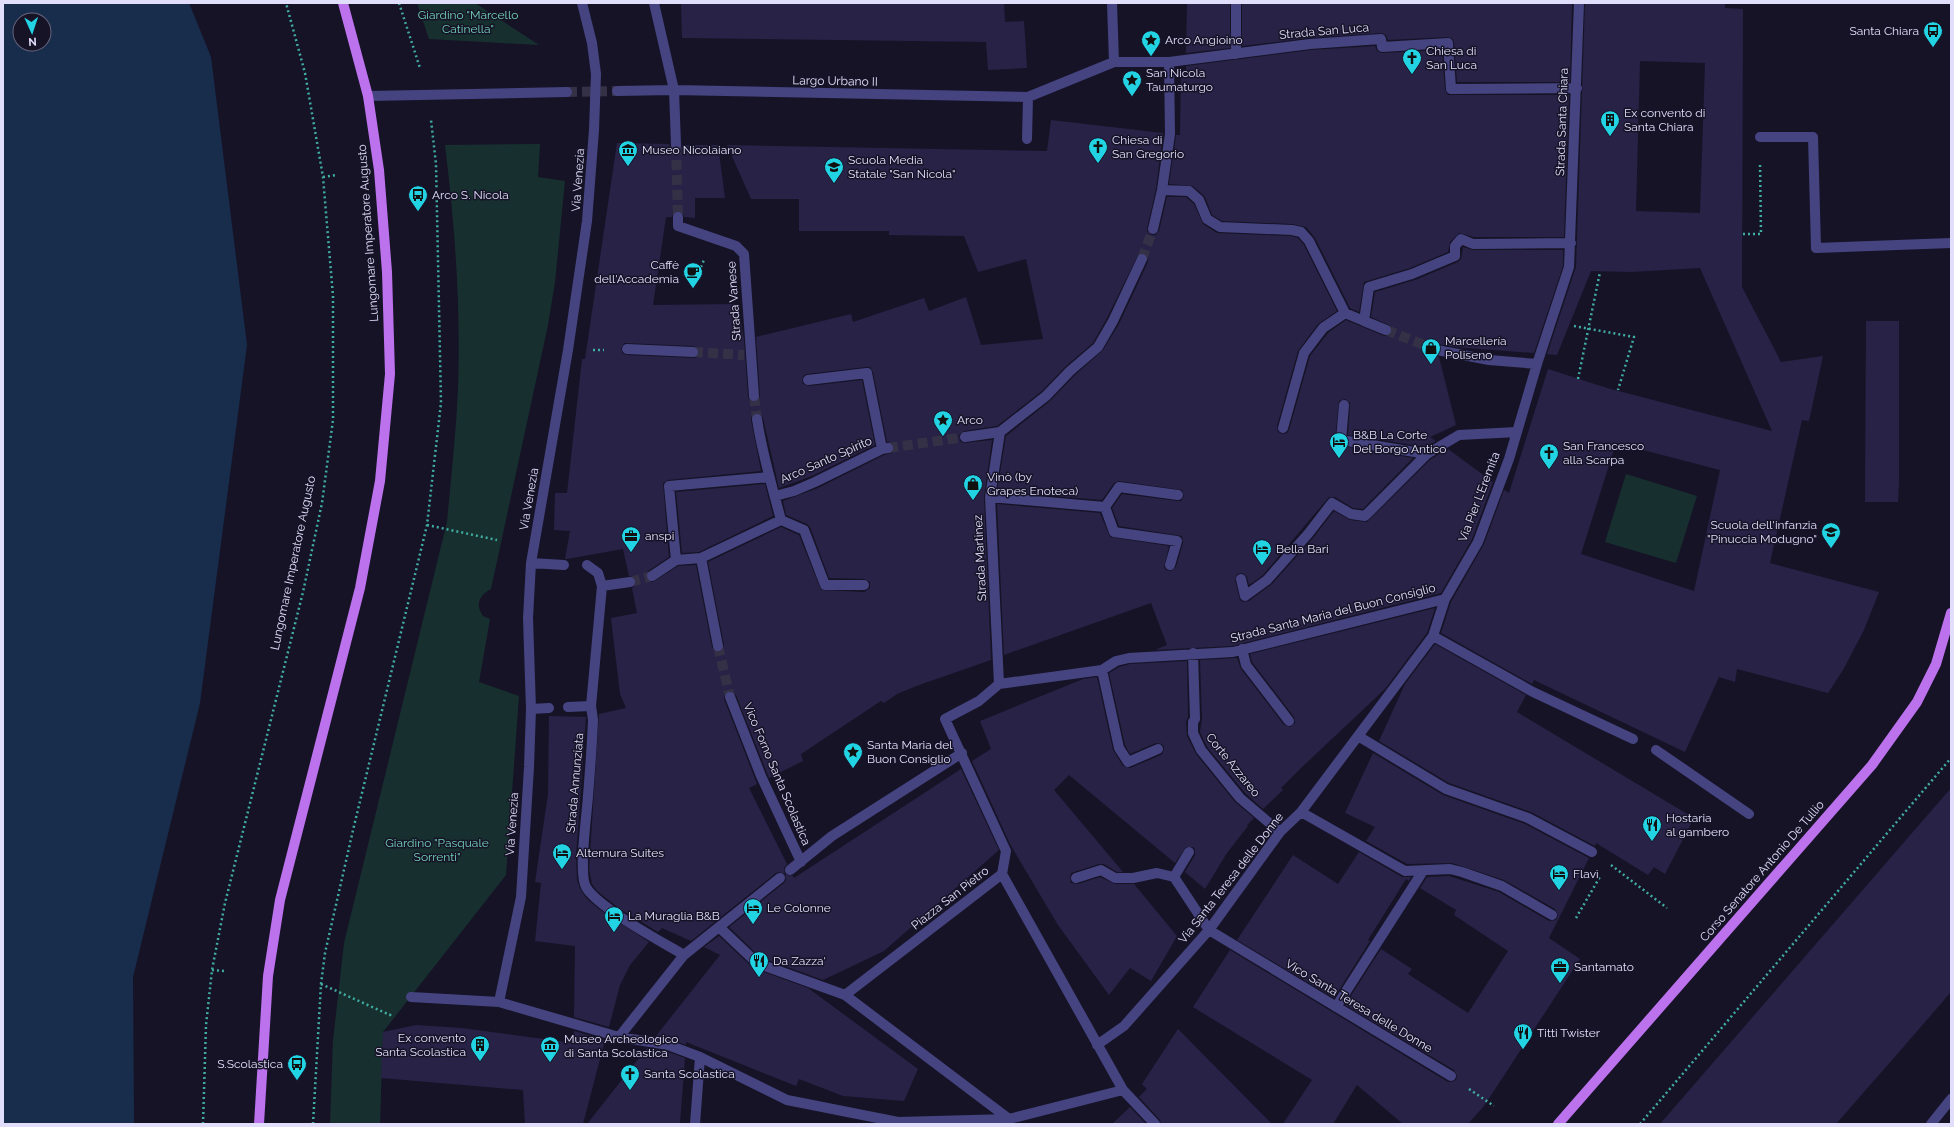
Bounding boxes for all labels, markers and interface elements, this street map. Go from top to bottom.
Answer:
park label: Giardino "Marcello Catinella" [418,8,518,36]
north arrow [12,12,52,52]
street label: Strada San Luca [1279,20,1369,42]
bus stop icon: Santa Chiara [1922,20,1944,48]
place label: Santa Chiara [1850,24,1919,38]
place icon: Arco Angioino [1140,29,1162,57]
place label: Arco Angioino [1165,33,1243,47]
text: N [28,35,37,48]
place label: Chiesa di San Luca [1426,44,1477,72]
church icon: Chiesa di San Luca [1401,47,1423,75]
place label: San Nicola Taumaturgo [1146,66,1213,94]
street label: Strada Santa Chiara [1553,68,1571,176]
place icon: San Nicola Taumaturgo [1121,69,1143,97]
street label: Largo Urbano II [792,73,878,89]
place label: Ex convento di Santa Chiara [1624,106,1705,134]
building icon: Ex convento di Santa Chiara [1599,109,1621,137]
place label: Chiesa di San Gregorio [1112,133,1184,161]
church icon: Chiesa di San Gregorio [1087,136,1109,164]
museum icon: Museo Nicolaiano [617,139,639,167]
place label: Museo Nicolaiano [642,143,741,157]
street label: Lungomare Imperatore Augusto [355,144,381,322]
street label: Via Venezia [569,148,587,212]
place label: Scuola Media Statale "San Nicola" [848,153,955,181]
school or university icon: Scuola Media Statale "San Nicola" [823,156,845,184]
bus stop icon: Arco S. Nicola [407,184,429,212]
place label: Arco S. Nicola [432,188,509,202]
place label: Caffè dell'Accademia [594,258,679,286]
cafe icon: Caffè dell'Accademia [682,261,704,289]
street label: Strada Vanese [724,261,744,341]
place label: Marcellería Poliseno [1445,334,1507,362]
shop icon: Marcellería Poliseno [1420,337,1442,365]
place icon: Arco [932,409,954,437]
place label: Arco [957,413,983,427]
place label: B&B La Corte Del Borgo Antico [1353,428,1446,456]
hotel icon: B&B La Corte Del Borgo Antico [1328,431,1350,459]
street label: Arco Santo Spirito [778,433,874,487]
place label: San Francesco alla Scarpa [1563,439,1644,467]
church icon: San Francesco alla Scarpa [1538,442,1560,470]
street label: Via Pier L'Eremita [1455,450,1503,544]
street label: Via Venezia [517,467,541,531]
place label: Vinò (by Grapes Enoteca) [987,470,1078,498]
shop icon: Vinò (by Grapes Enoteca) [962,473,984,501]
street label: Lungomare Imperatore Augusto [268,475,318,651]
street label: Strada Martinez [971,514,989,602]
place label: Scuola dell'infanzia "Pinuccia Modugno" [1707,518,1817,546]
school or university icon: Scuola dell'infanzia "Pinuccia Modugno" [1820,521,1842,549]
office icon: anspi [620,525,642,553]
place label: anspi [645,529,674,543]
hotel icon: Bella Bari [1251,538,1273,566]
place label: Bella Bari [1276,542,1329,556]
street label: Strada Santa Maria del Buon Consiglio [1229,581,1437,645]
street label: Vico Forno Santa Scolastica [741,701,813,847]
street label: Corte Azzareo [1203,730,1263,800]
street label: Strada Annunziata [564,732,586,834]
place label: Santa Maria del Buon Consiglio [867,738,953,766]
place icon: Santa Maria del Buon Consiglio [842,741,864,769]
street label: Via Venezia [503,792,521,856]
street label: Corso Senatore Antonio De Tullio [1697,798,1827,944]
street label: Via Santa Teresa delle Donne [1176,810,1286,946]
place label: Hostaria al gambero [1666,811,1729,839]
restaurant icon: Hostaria al gambero [1641,814,1663,842]
park label: Giardino "Pasquale Sorrenti" [385,836,489,864]
hotel icon: Altemura Suites [551,842,573,870]
place label: Altemura Suites [576,846,664,860]
street label: Piazza San Pietro [909,863,991,933]
hotel icon: Flavì [1548,863,1570,891]
place label: Flavì [1573,867,1599,881]
hotel icon: Le Colonne [742,897,764,925]
place label: Le Colonne [767,901,831,915]
hotel icon: La Muraglia B&B [603,905,625,933]
place label: La Muraglia B&B [628,909,720,923]
restaurant icon: Da Zazza' [748,950,770,978]
place label: Da Zazza' [773,954,826,968]
office icon: Santamato [1549,956,1571,984]
street label: Vico Santa Teresa delle Donne [1283,957,1435,1055]
place label: Santamato [1574,960,1634,974]
restaurant icon: Titti Twister [1512,1022,1534,1050]
place label: Titti Twister [1537,1026,1601,1040]
place label: Ex convento Santa Scolastica [375,1031,466,1059]
place label: Museo Archeologico di Santa Scolastica [564,1032,678,1060]
building icon: Ex convento Santa Scolastica [469,1034,491,1062]
museum icon: Museo Archeologico di Santa Scolastica [539,1035,561,1063]
bus stop icon: S.Scolastica [286,1053,308,1081]
place label: S.Scolastica [217,1057,283,1071]
church icon: Santa Scolastica [619,1063,641,1091]
place label: Santa Scolastica [644,1067,735,1081]

